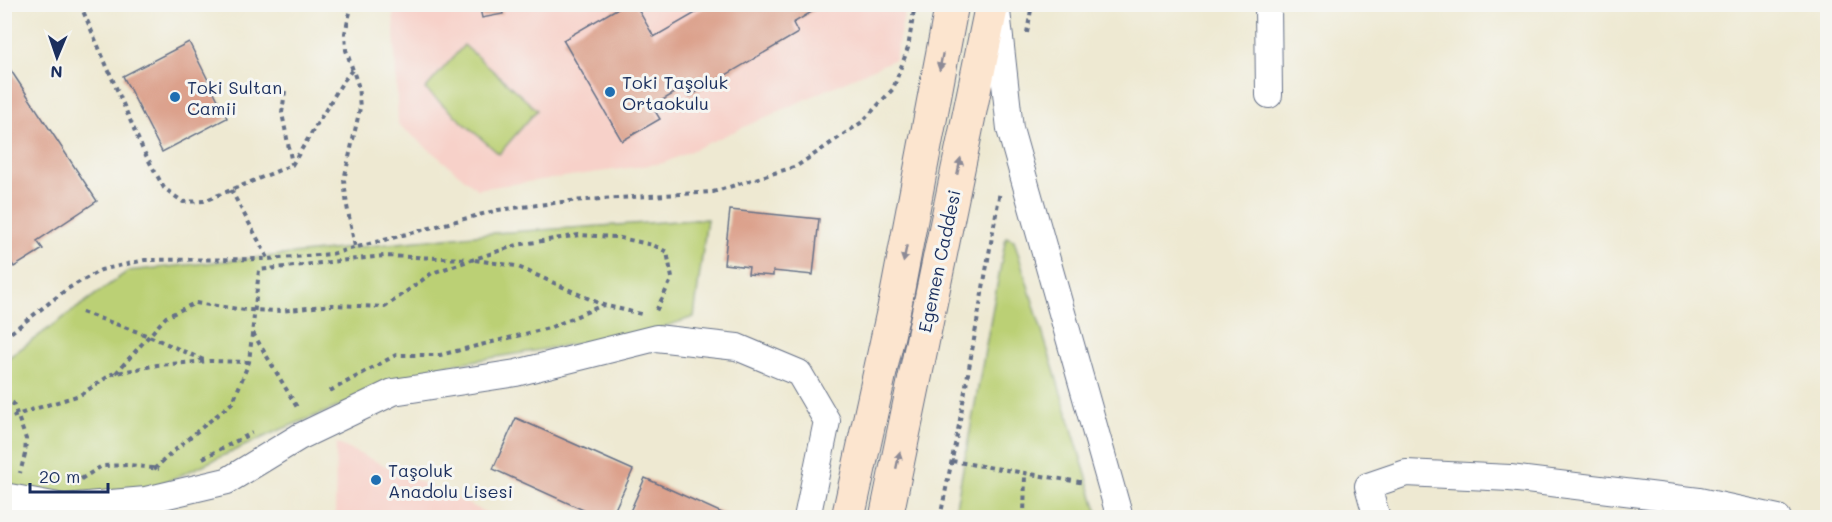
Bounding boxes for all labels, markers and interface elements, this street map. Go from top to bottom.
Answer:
north arrow [27,27,87,87]
one-way arrow [936,53,945,72]
text: N [50,62,63,83]
place label: Toki Taşoluk Ortaokulu [622,70,728,115]
place label: Toki Sultan Camii [187,75,282,120]
marker: Toki Taşoluk Ortaokulu [603,85,617,99]
marker: Toki Sultan Camii [168,90,182,104]
one-way arrow [955,157,964,176]
street label: Egemen Caddesi [912,187,966,335]
one-way arrow [900,244,909,263]
one-way arrow [894,450,903,469]
scale bar [30,456,108,494]
place label: Taşoluk Anadolu Lisesi [388,458,513,503]
text: 20 m [39,464,80,488]
marker: Taşoluk Anadolu Lisesi [369,473,383,487]

